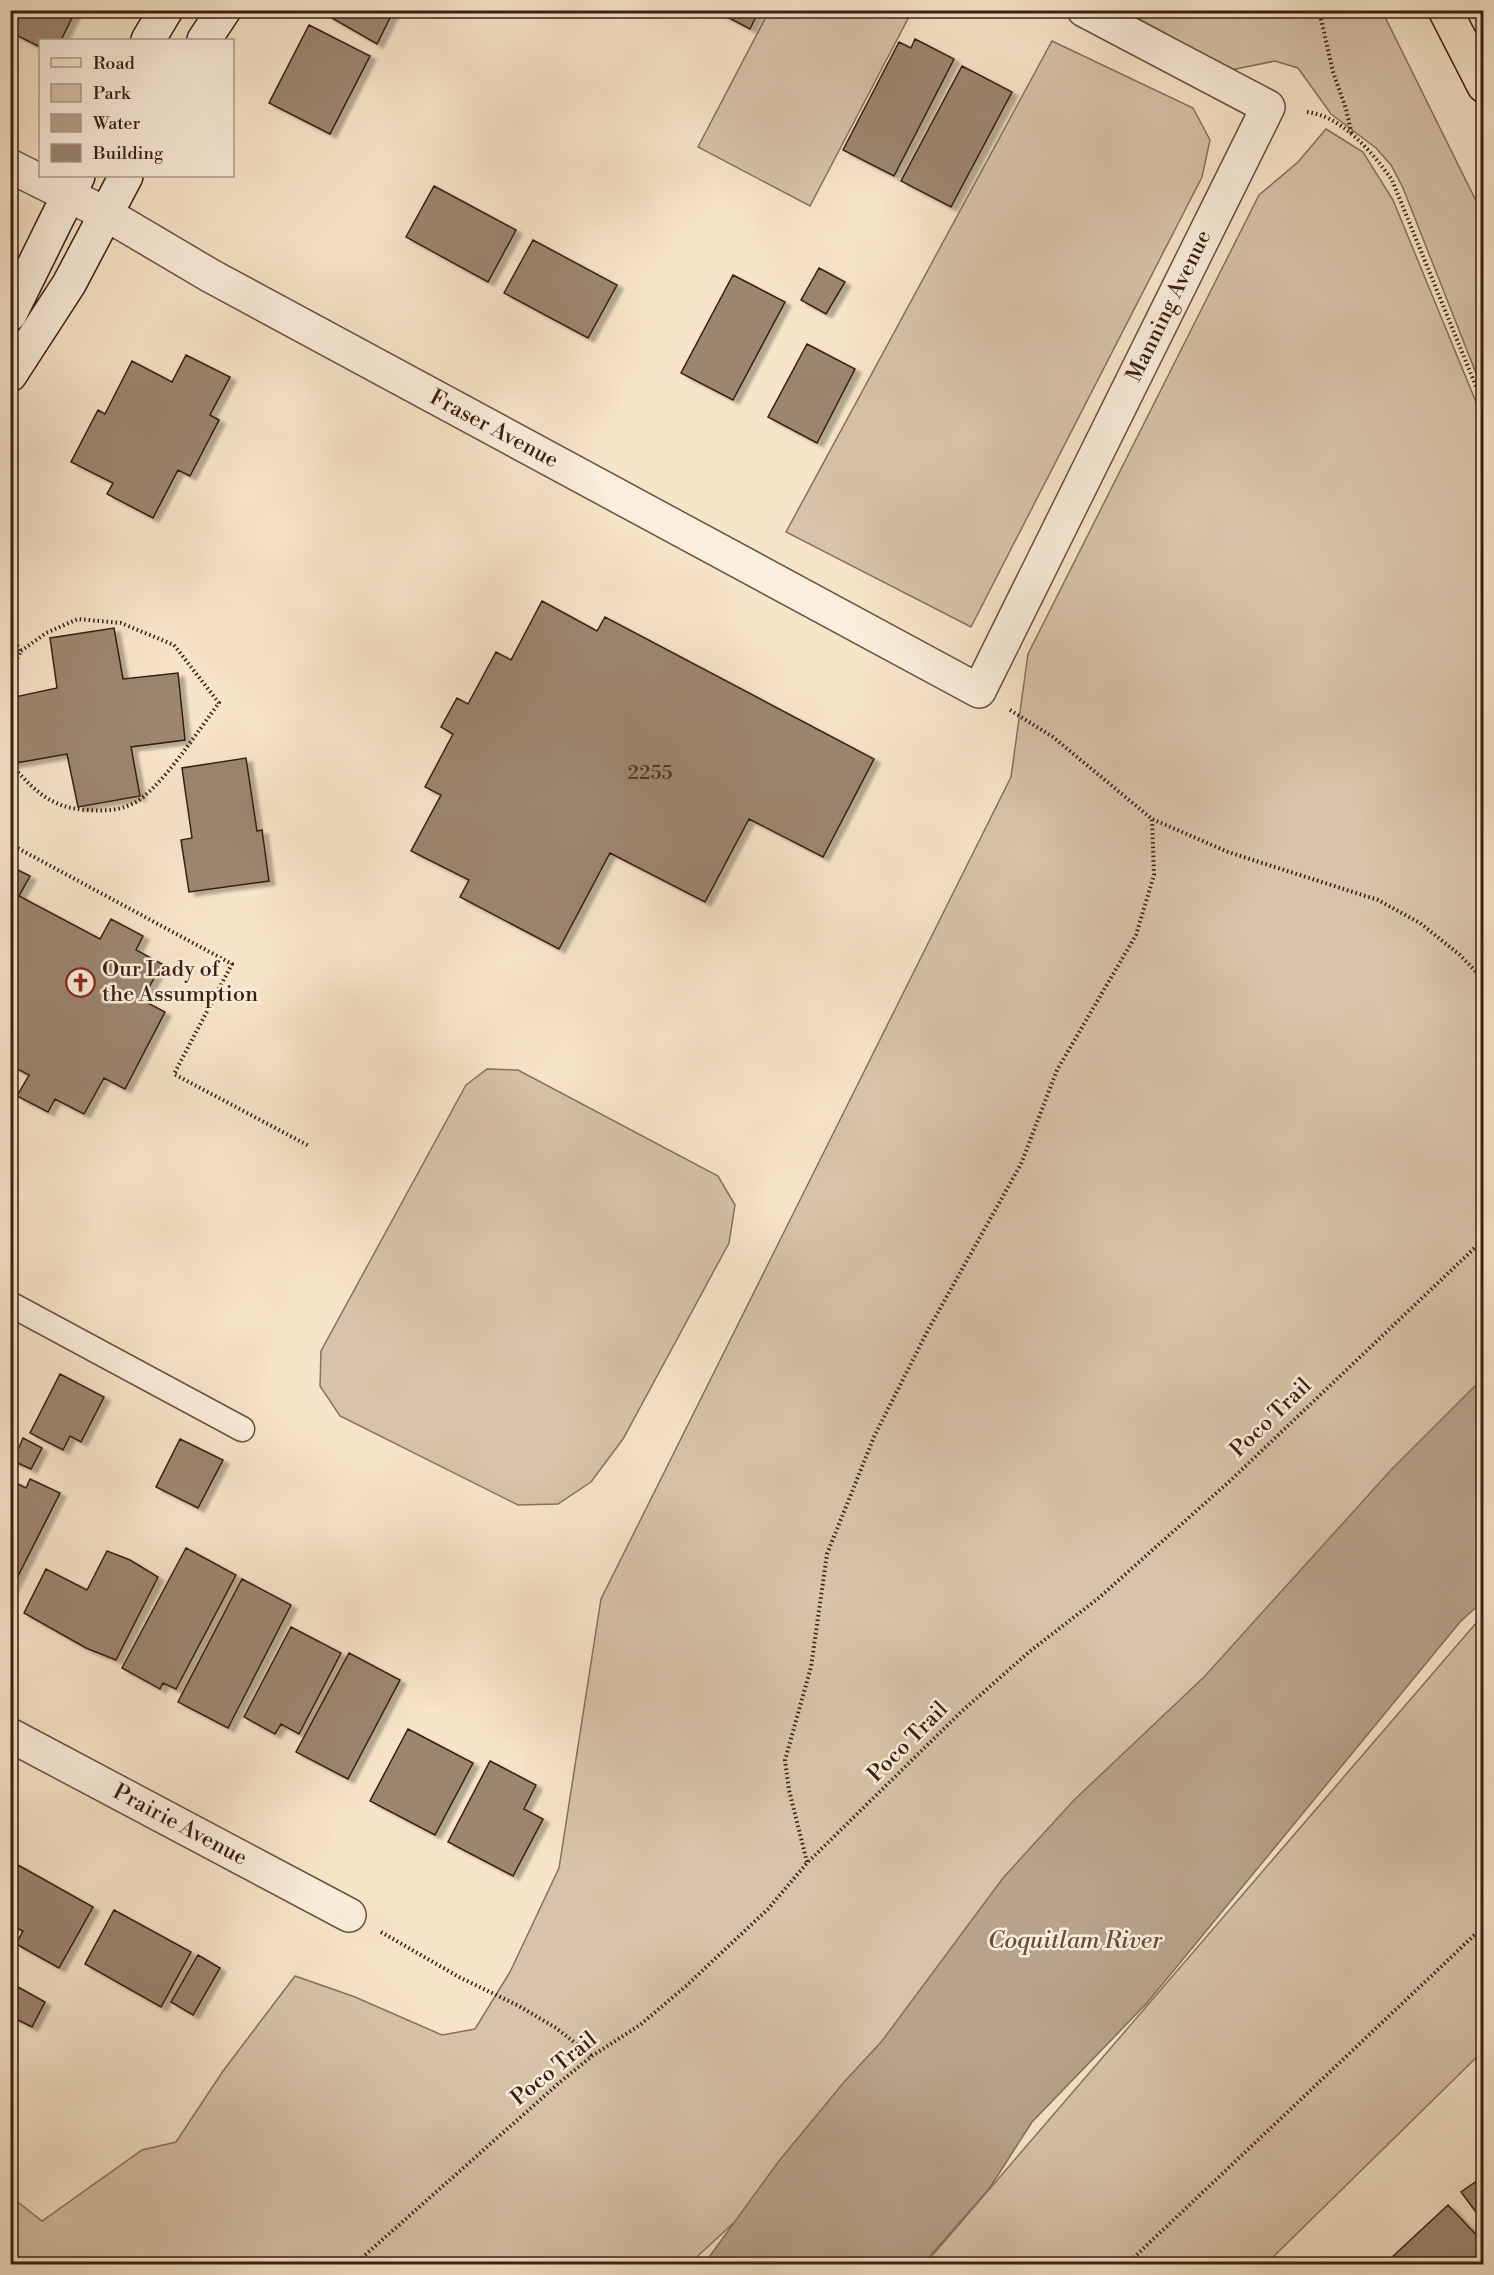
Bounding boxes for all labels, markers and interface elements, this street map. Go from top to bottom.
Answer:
legend [39,39,234,177]
text: Road [93,52,136,75]
text: Park [93,82,132,105]
text: Water [92,112,141,135]
text: Building [92,142,164,165]
street label: Manning Avenue [1121,226,1217,386]
street label: Fraser Avenue [425,384,563,474]
house number: 2255 [628,761,672,786]
place label: Our Lady of the Assumption [102,956,258,1008]
church icon: Our Lady of the Assumption [65,966,97,998]
street label: Poco Trail [1225,1372,1318,1463]
street label: Poco Trail [862,1696,954,1788]
street label: Prairie Avenue [108,1778,252,1872]
water label: Coquitlam River [988,1926,1163,1956]
street label: Poco Trail [506,2026,603,2112]

